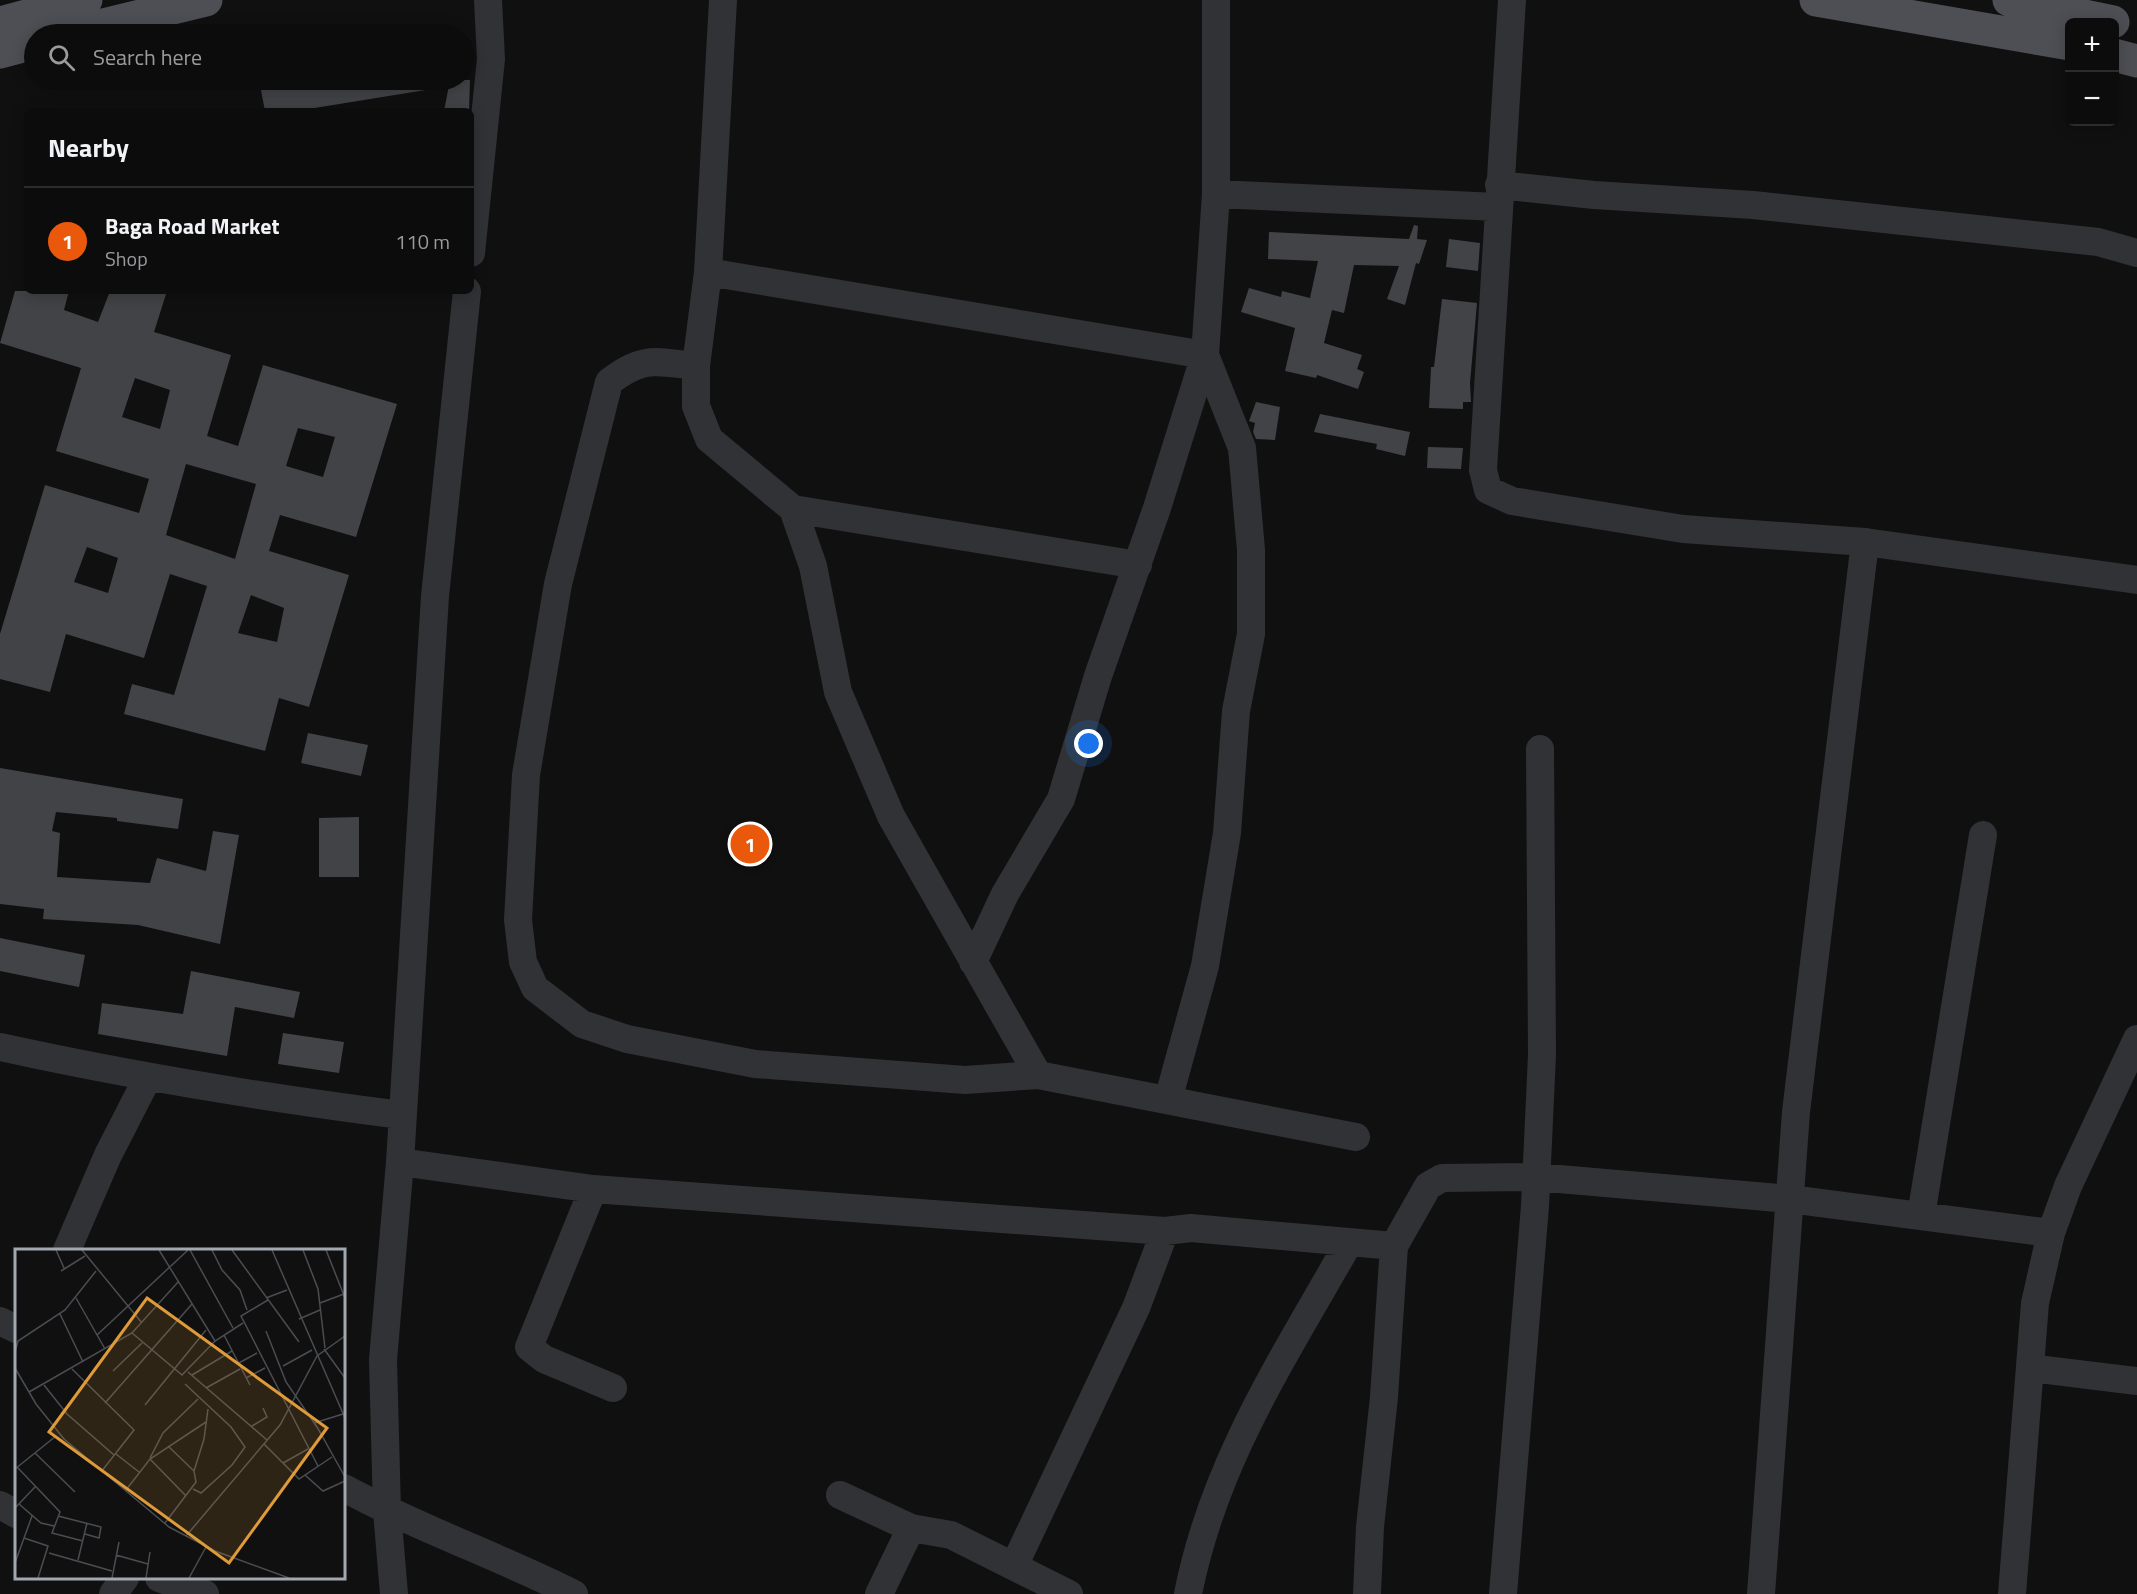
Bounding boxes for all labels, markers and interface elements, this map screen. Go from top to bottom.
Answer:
map controls [2065,18,2119,126]
button: + [2065,18,2119,72]
search box [24,24,474,90]
text: Search here [93,40,202,74]
icon: search [45,41,78,74]
button: − [2065,72,2119,126]
text: Nearby [48,128,129,167]
text: Baga Road Market [105,209,279,243]
text: 1 [62,226,73,257]
text: 110 m [395,226,450,257]
text: Shop [105,243,148,274]
your location [1074,729,1103,758]
pin: 1 [730,822,770,866]
inset map [15,1249,345,1579]

